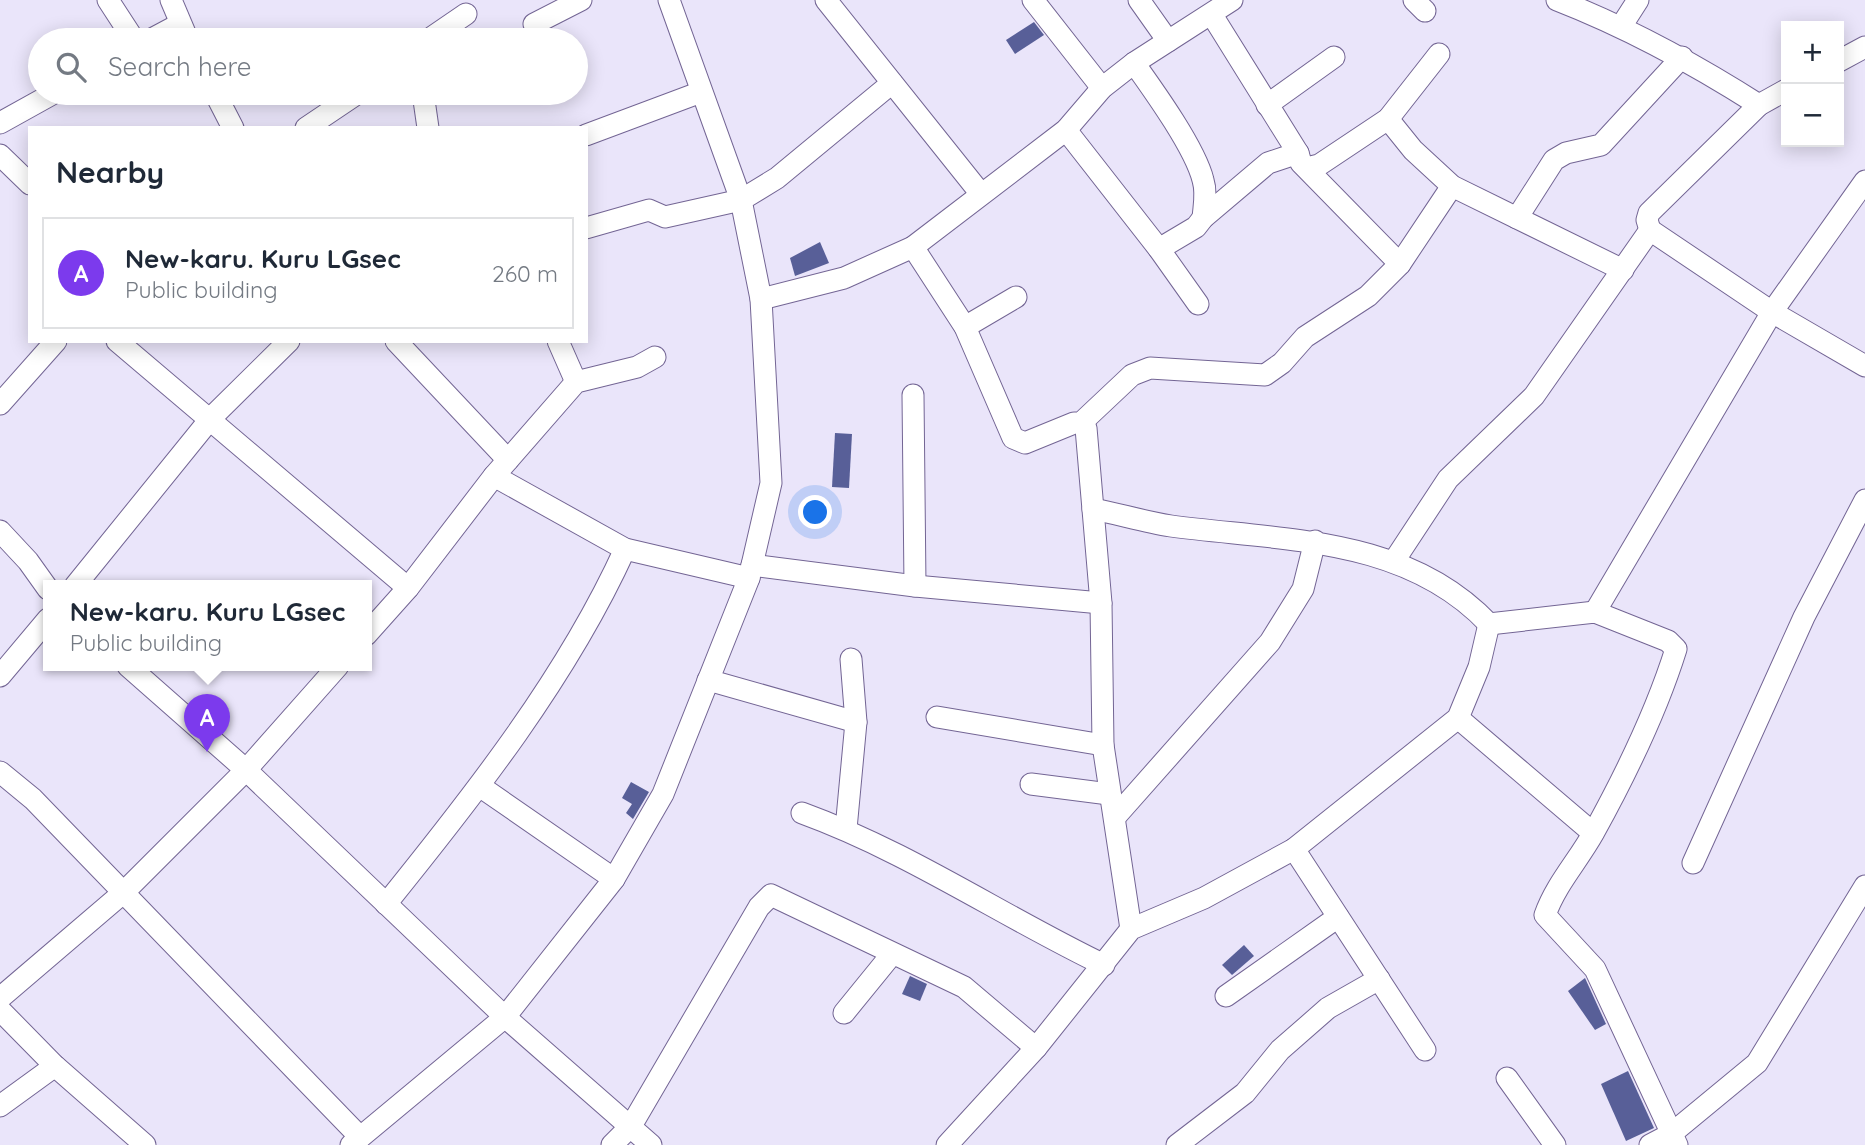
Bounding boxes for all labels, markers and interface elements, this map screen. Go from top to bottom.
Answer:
map controls [1781,21,1844,147]
button: + [1781,21,1844,84]
search box [28,28,588,105]
icon: search [52,48,90,86]
text: Search here [108,50,252,83]
button: − [1781,84,1844,147]
text: Nearby [56,153,164,191]
text: New-karu. Kuru LGsec [125,242,401,275]
text: A [74,259,88,288]
text: 260 m [492,259,558,288]
text: Public building [125,275,278,304]
your location [798,495,832,529]
popup [43,580,372,671]
text: New-karu. Kuru LGsec [70,595,345,628]
text: Public building [70,628,222,657]
pin: A [184,694,230,752]

